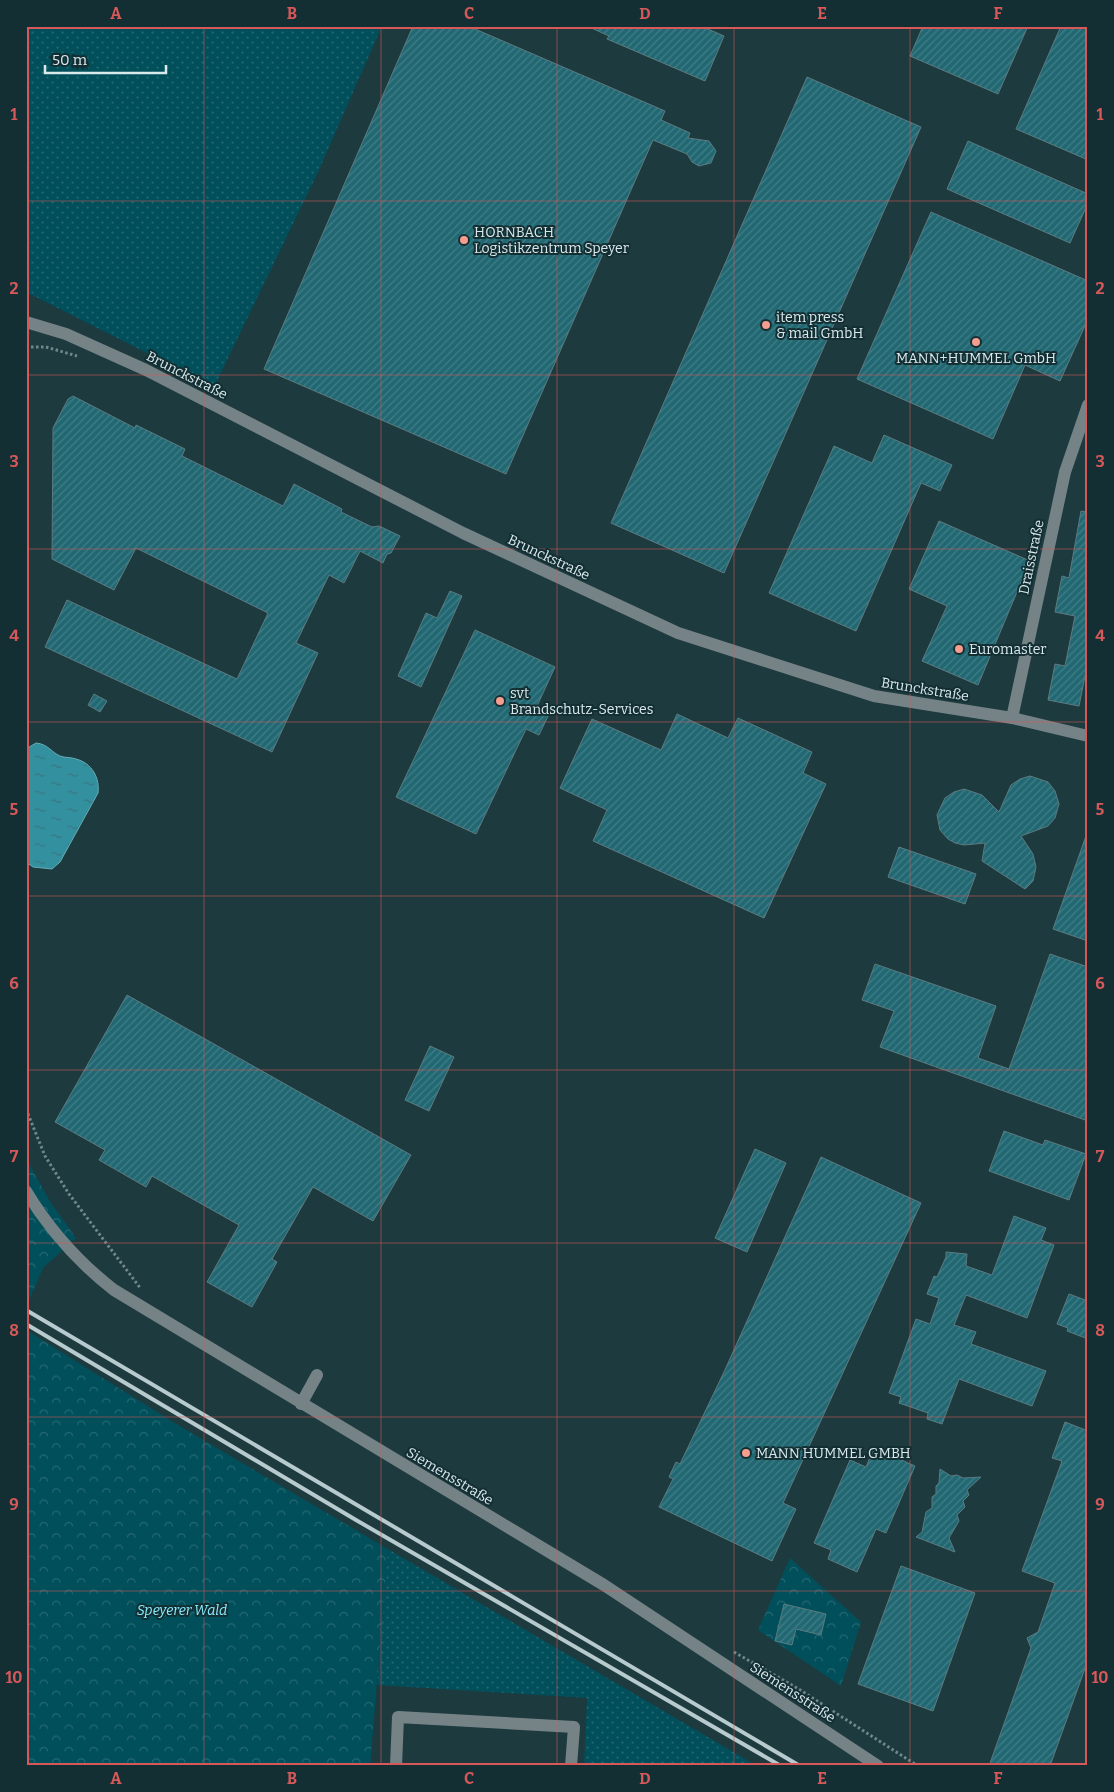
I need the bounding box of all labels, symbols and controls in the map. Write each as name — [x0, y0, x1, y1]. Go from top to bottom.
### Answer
text: A — [110, 4, 122, 23]
text: B — [287, 4, 297, 23]
text: C — [464, 4, 474, 23]
text: D — [639, 4, 651, 23]
text: E — [817, 4, 827, 23]
text: F — [994, 4, 1003, 23]
scale bar — [45, 42, 166, 74]
text: 50 m — [52, 51, 88, 69]
text: 1 — [11, 105, 18, 124]
text: 1 — [1097, 105, 1104, 124]
place label: HORNBACH Logistikzentrum Speyer — [474, 224, 629, 257]
marker: HORNBACH Logistikzentrum Speyer — [458, 234, 470, 246]
text: 2 — [9, 279, 19, 298]
text: 2 — [1095, 279, 1105, 298]
place label: item press & mail GmbH — [776, 309, 863, 342]
marker: item press & mail GmbH — [760, 319, 772, 331]
marker: MANN+HUMMEL GmbH — [970, 336, 982, 348]
street label: Brunckstraße — [143, 348, 230, 403]
place label: MANN+HUMMEL GmbH — [896, 350, 1056, 367]
text: 3 — [9, 452, 19, 471]
text: 3 — [1095, 452, 1105, 471]
street label: Draisstraße — [1015, 518, 1048, 596]
street label: Brunckstraße — [505, 531, 593, 584]
text: 4 — [9, 626, 19, 645]
text: 4 — [1095, 626, 1105, 645]
place label: Euromaster — [969, 641, 1047, 658]
marker: Euromaster — [953, 643, 965, 655]
street label: Brunckstraße — [880, 674, 970, 705]
place label: svt Brandschutz-Services — [510, 685, 653, 718]
marker: svt Brandschutz-Services — [494, 695, 506, 707]
text: 5 — [10, 800, 19, 819]
text: 5 — [1096, 800, 1105, 819]
text: 6 — [9, 974, 19, 993]
text: 6 — [1095, 974, 1105, 993]
text: 7 — [10, 1147, 19, 1166]
text: 7 — [1096, 1147, 1105, 1166]
text: 8 — [9, 1321, 19, 1340]
text: 8 — [1095, 1321, 1105, 1340]
street label: Siemensstraße — [403, 1444, 496, 1509]
place label: MANN HUMMEL GMBH — [756, 1445, 911, 1462]
marker: MANN HUMMEL GMBH — [740, 1447, 752, 1459]
text: 9 — [9, 1495, 19, 1514]
text: 9 — [1095, 1495, 1105, 1514]
park label: Speyerer Wald — [137, 1602, 227, 1619]
street label: Siemensstraße — [747, 1659, 839, 1726]
text: 10 — [5, 1668, 23, 1687]
text: 10 — [1091, 1668, 1109, 1687]
text: A — [110, 1769, 122, 1788]
text: B — [287, 1769, 297, 1788]
text: C — [464, 1769, 474, 1788]
text: D — [639, 1769, 651, 1788]
text: E — [817, 1769, 827, 1788]
text: F — [994, 1769, 1003, 1788]

